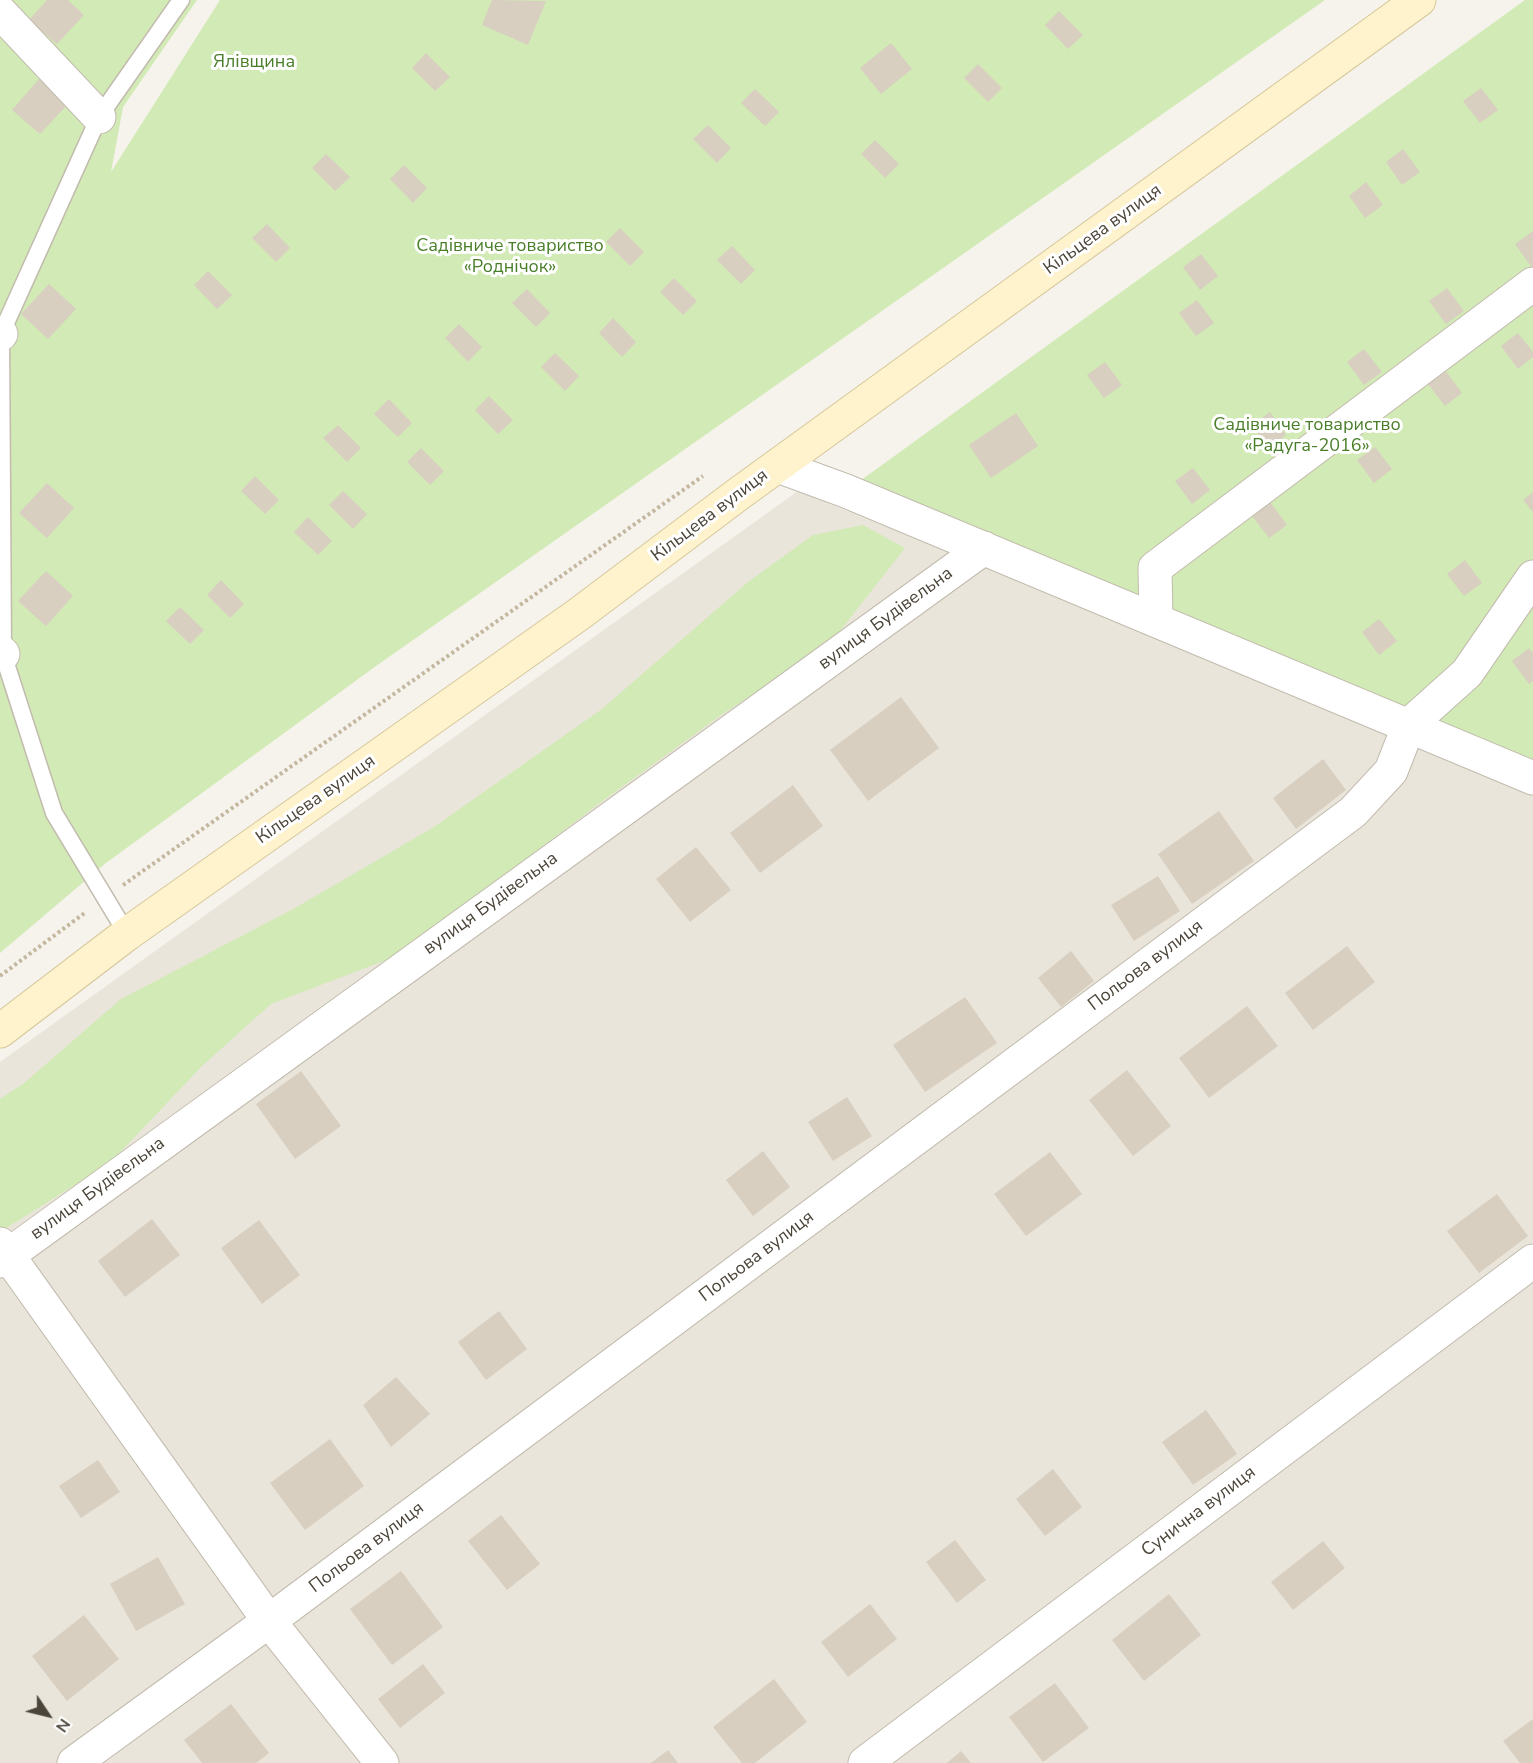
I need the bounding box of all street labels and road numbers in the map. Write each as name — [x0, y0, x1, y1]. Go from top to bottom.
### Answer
street label: Кільцева вулиця — [1040, 180, 1166, 280]
street label: Кільцева вулиця — [647, 465, 773, 567]
street label: вулиця Будівельна — [815, 563, 957, 675]
street label: Кільцева вулиця — [252, 751, 380, 849]
street label: вулиця Будівельна — [420, 848, 562, 960]
street label: Польова вулиця — [1084, 916, 1208, 1016]
street label: вулиця Будівельна — [27, 1133, 169, 1245]
street label: Польова вулиця — [695, 1207, 819, 1307]
street label: Сунична вулиця — [1138, 1462, 1260, 1562]
street label: Польова вулиця — [305, 1498, 429, 1598]

